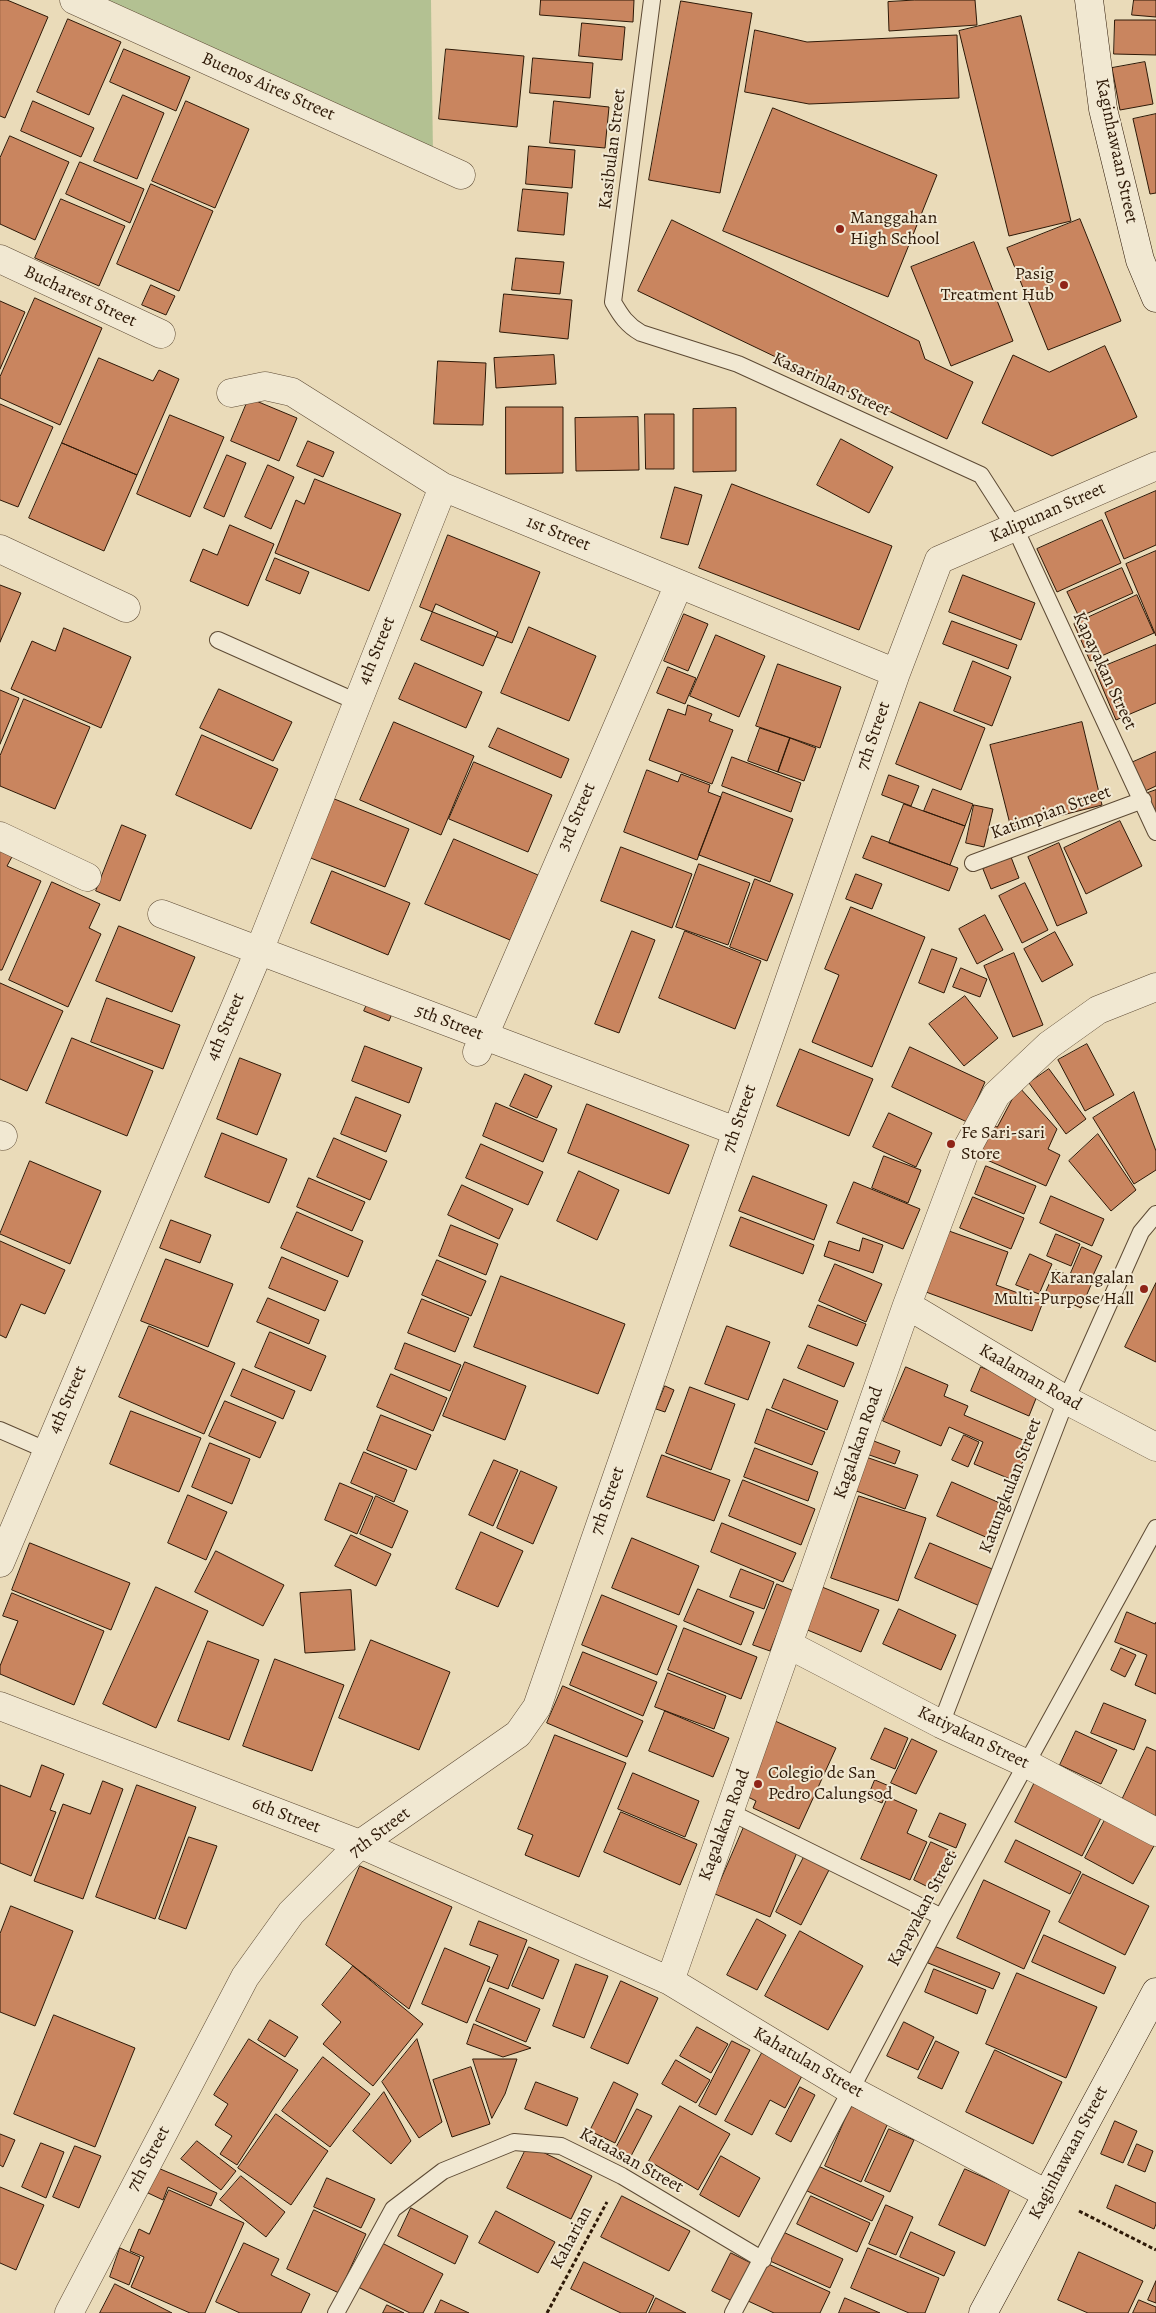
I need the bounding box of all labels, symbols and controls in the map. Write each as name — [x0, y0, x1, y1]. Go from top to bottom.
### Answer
street label: Buenos Aires Street — [198, 48, 338, 126]
street label: Kaginhawaan Street — [1090, 76, 1142, 226]
street label: Kasibulan Street — [595, 88, 631, 210]
place label: Manggahan High School — [850, 208, 939, 250]
marker: Manggahan High School — [834, 223, 846, 235]
street label: Bucharest Street — [20, 261, 140, 333]
place label: Pasig Treatment Hub — [941, 264, 1054, 306]
marker: Pasig Treatment Hub — [1058, 279, 1070, 291]
street label: Kasarinlan Street — [769, 348, 893, 422]
street label: Kalipunan Street — [987, 478, 1109, 548]
street label: 1st Street — [523, 511, 593, 557]
street label: Kapayakan Street — [1067, 608, 1141, 734]
street label: 4th Street — [354, 614, 400, 688]
street label: 7th Street — [852, 699, 896, 773]
street label: 3rd Street — [553, 780, 601, 854]
street label: Katimpian Street — [988, 781, 1114, 845]
street label: 4th Street — [202, 990, 250, 1064]
street label: 5th Street — [412, 1000, 486, 1046]
street label: 7th Street — [718, 1082, 762, 1156]
place label: Fe Sari-sari Store — [961, 1123, 1045, 1166]
marker: Fe Sari-sari Store — [945, 1138, 957, 1150]
place label: Karangalan Multi-Purpose Hall — [993, 1268, 1134, 1310]
marker: Karangalan Multi-Purpose Hall — [1138, 1283, 1150, 1295]
street label: Kaalaman Road — [975, 1340, 1085, 1416]
street label: 4th Street — [44, 1363, 92, 1437]
street label: Kagalakan Road — [830, 1384, 888, 1502]
street label: Katungkulan Street — [975, 1415, 1047, 1557]
street label: 7th Street — [586, 1464, 630, 1538]
street label: Katiyakan Street — [914, 1702, 1032, 1774]
place label: Colegio de San Pedro Calungsod — [768, 1763, 893, 1806]
street label: Kagalakan Road — [695, 1766, 755, 1884]
marker: Colegio de San Pedro Calungsod — [752, 1778, 764, 1790]
street label: 6th Street — [249, 1793, 323, 1839]
street label: 7th Street — [345, 1803, 415, 1863]
street label: Kapayakan Street — [883, 1847, 963, 1971]
street label: Kahatulan Street — [749, 2023, 867, 2103]
street label: Kaginhawaan Street — [1025, 2083, 1113, 2223]
street label: 7th Street — [123, 2123, 175, 2195]
street label: Kataasan Street — [575, 2124, 687, 2198]
street label: Kaharian — [547, 2203, 597, 2273]

